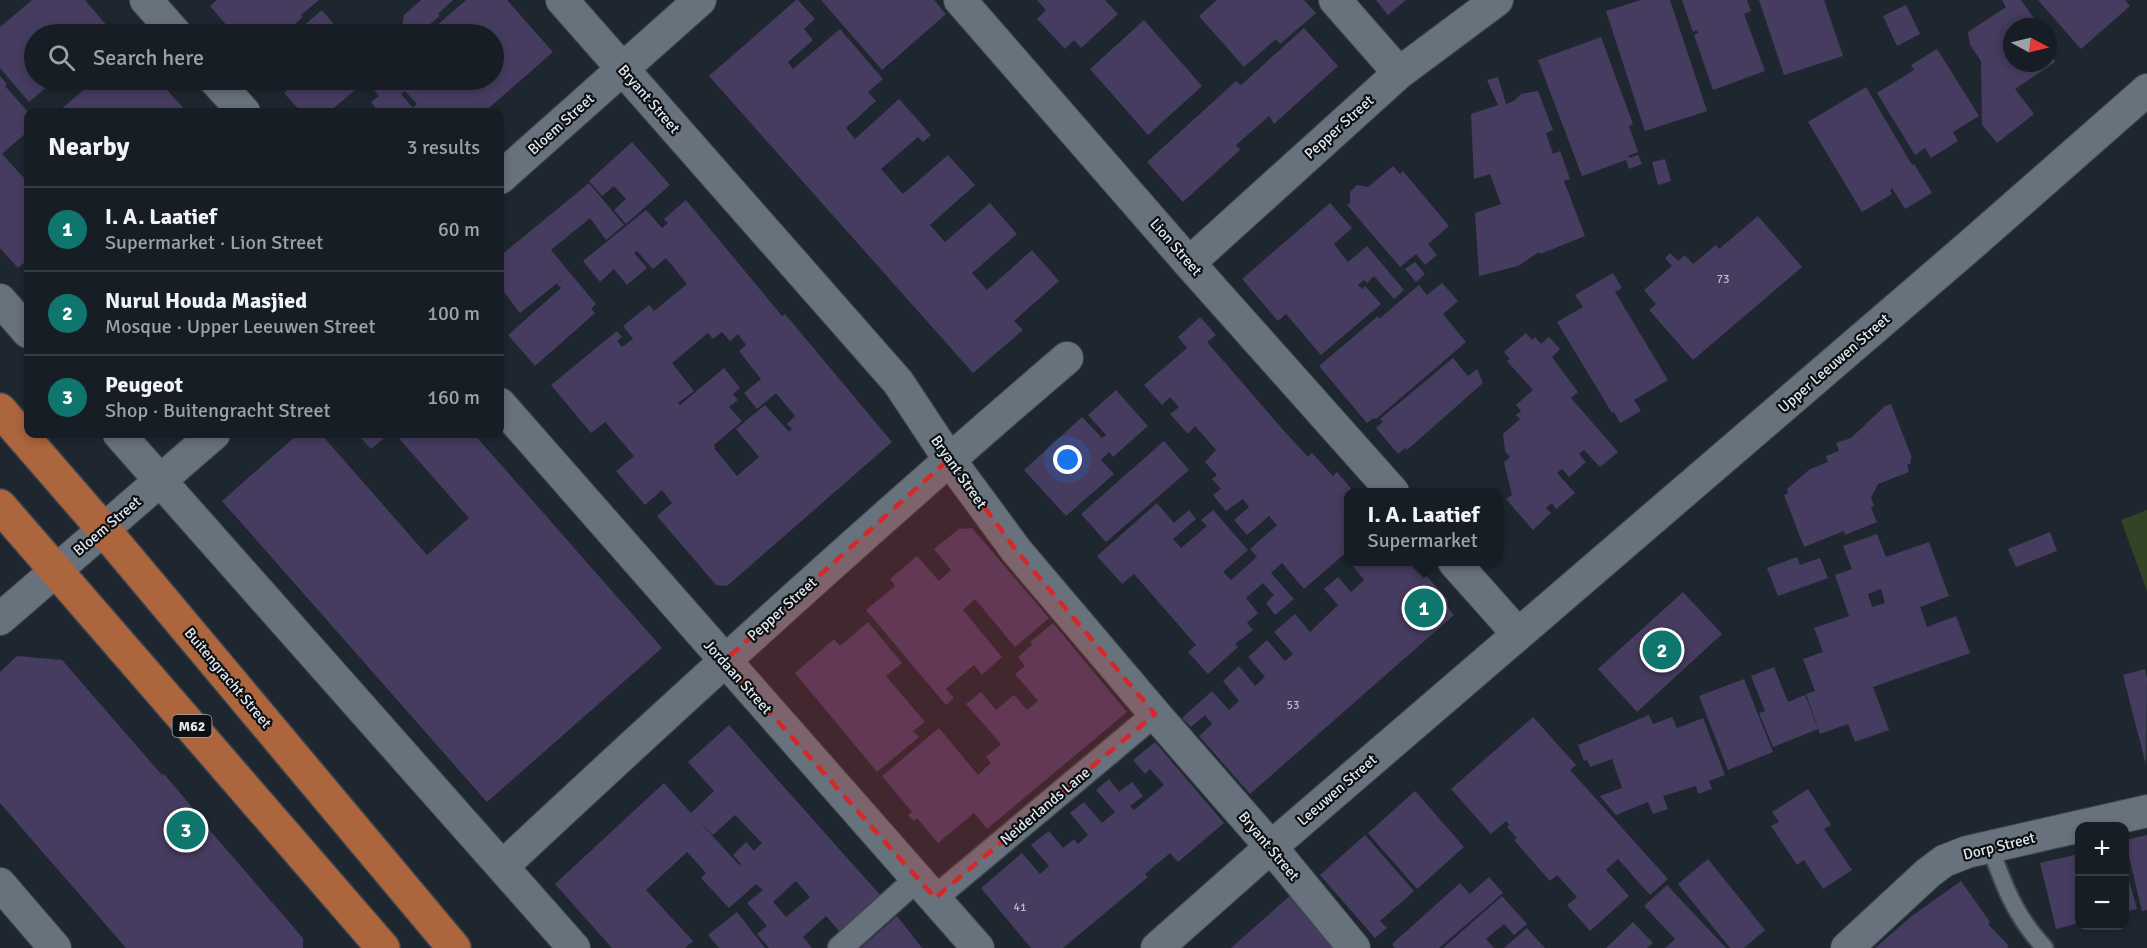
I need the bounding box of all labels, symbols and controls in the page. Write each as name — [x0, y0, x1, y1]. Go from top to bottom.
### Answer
north arrow — [2003, 18, 2057, 72]
search box — [24, 24, 504, 90]
icon: search — [45, 41, 78, 74]
text: Search here — [93, 44, 204, 71]
street label: Bryant Street — [614, 61, 684, 137]
street label: Bloem Street — [524, 90, 598, 158]
street label: Pepper Street — [1301, 91, 1377, 163]
text: Nearby — [48, 131, 129, 163]
text: 3 results — [407, 135, 480, 160]
text: I. A. Laatief — [105, 203, 217, 230]
street label: Lion Street — [1146, 215, 1206, 279]
text: 1 — [62, 217, 73, 242]
text: 60 m — [438, 217, 480, 242]
text: Supermarket · Lion Street — [105, 230, 323, 255]
house number: 73 — [1717, 272, 1729, 287]
text: Nurul Houda Masjied — [105, 287, 307, 314]
text: 2 — [62, 301, 73, 326]
text: 100 m — [427, 301, 480, 326]
street label: Upper Leeuwen Street — [1775, 310, 1893, 416]
text: Mosque · Upper Leeuwen Street — [105, 314, 376, 339]
text: Peugeot — [105, 371, 183, 398]
text: 3 — [62, 385, 73, 410]
text: 160 m — [427, 385, 480, 410]
text: Shop · Buitengracht Street — [105, 398, 331, 423]
street label: Bryant Street — [927, 432, 991, 512]
your location — [1053, 445, 1082, 474]
popup — [1344, 488, 1503, 566]
street label: Bloem Street — [69, 492, 145, 560]
text: I. A. Laatief — [1368, 501, 1479, 528]
text: Supermarket — [1368, 528, 1478, 553]
street label: Pepper Street — [744, 573, 820, 645]
pin: 1 — [1404, 586, 1444, 630]
street label: Buitengracht Street — [181, 624, 275, 732]
pin: 2 — [1642, 628, 1682, 672]
street label: Jordaan Street — [700, 636, 776, 718]
house number: 53 — [1287, 698, 1299, 713]
road number: M62 — [172, 715, 212, 737]
street label: Leeuwen Street — [1294, 751, 1380, 829]
street label: Neiderlands Lane — [996, 763, 1094, 849]
pin: 3 — [166, 808, 206, 852]
street label: Bryant Street — [1235, 808, 1303, 884]
map controls — [2075, 822, 2129, 930]
button: + — [2075, 822, 2129, 876]
street label: Dorp Street — [1961, 828, 2037, 864]
button: − — [2075, 876, 2129, 930]
house number: 41 — [1014, 900, 1026, 915]

